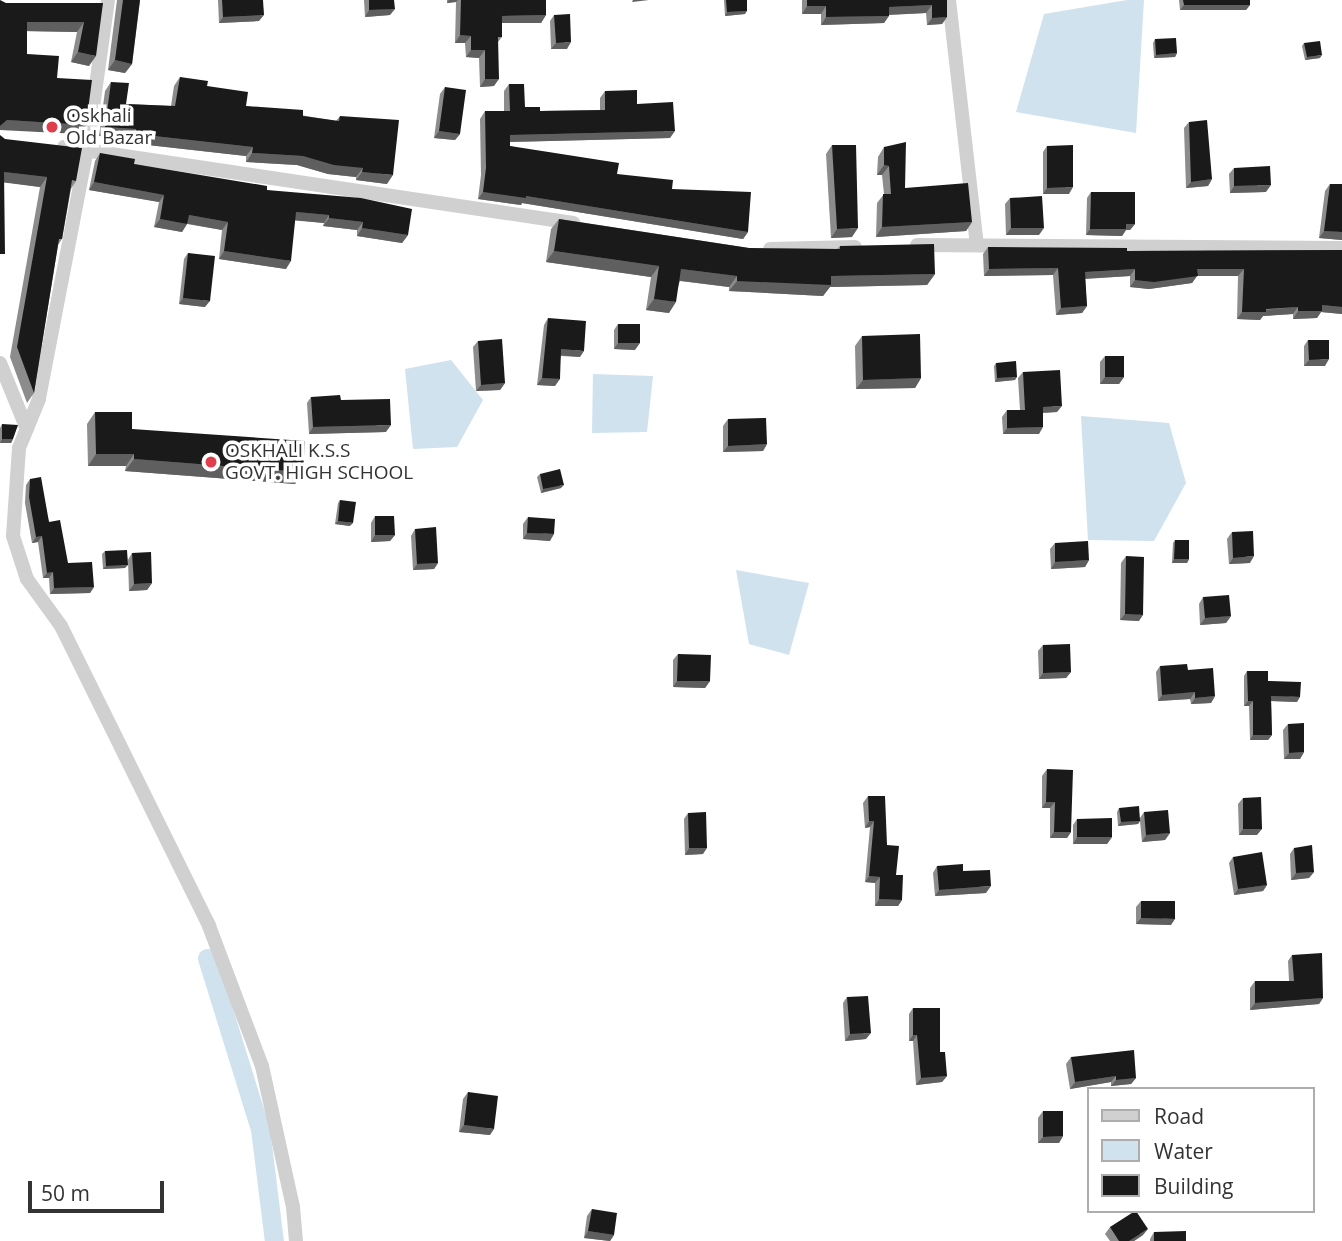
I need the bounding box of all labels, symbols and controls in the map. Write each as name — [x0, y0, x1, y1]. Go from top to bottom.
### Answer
place label: Oskhali Old Bazar — [66, 105, 152, 149]
marker: Oskhali Old Bazar — [44, 119, 60, 135]
place label: OSKHALI K.S.S GOVT. HIGH SCHOOL — [225, 440, 413, 484]
marker: OSKHALI K.S.S GOVT. HIGH SCHOOL — [203, 454, 219, 470]
legend — [1086, 1087, 1314, 1213]
text: Road — [1154, 1102, 1204, 1130]
text: Water — [1154, 1137, 1213, 1165]
scale bar — [32, 1168, 168, 1212]
text: Building — [1154, 1172, 1233, 1200]
text: 50 m — [41, 1179, 90, 1207]

